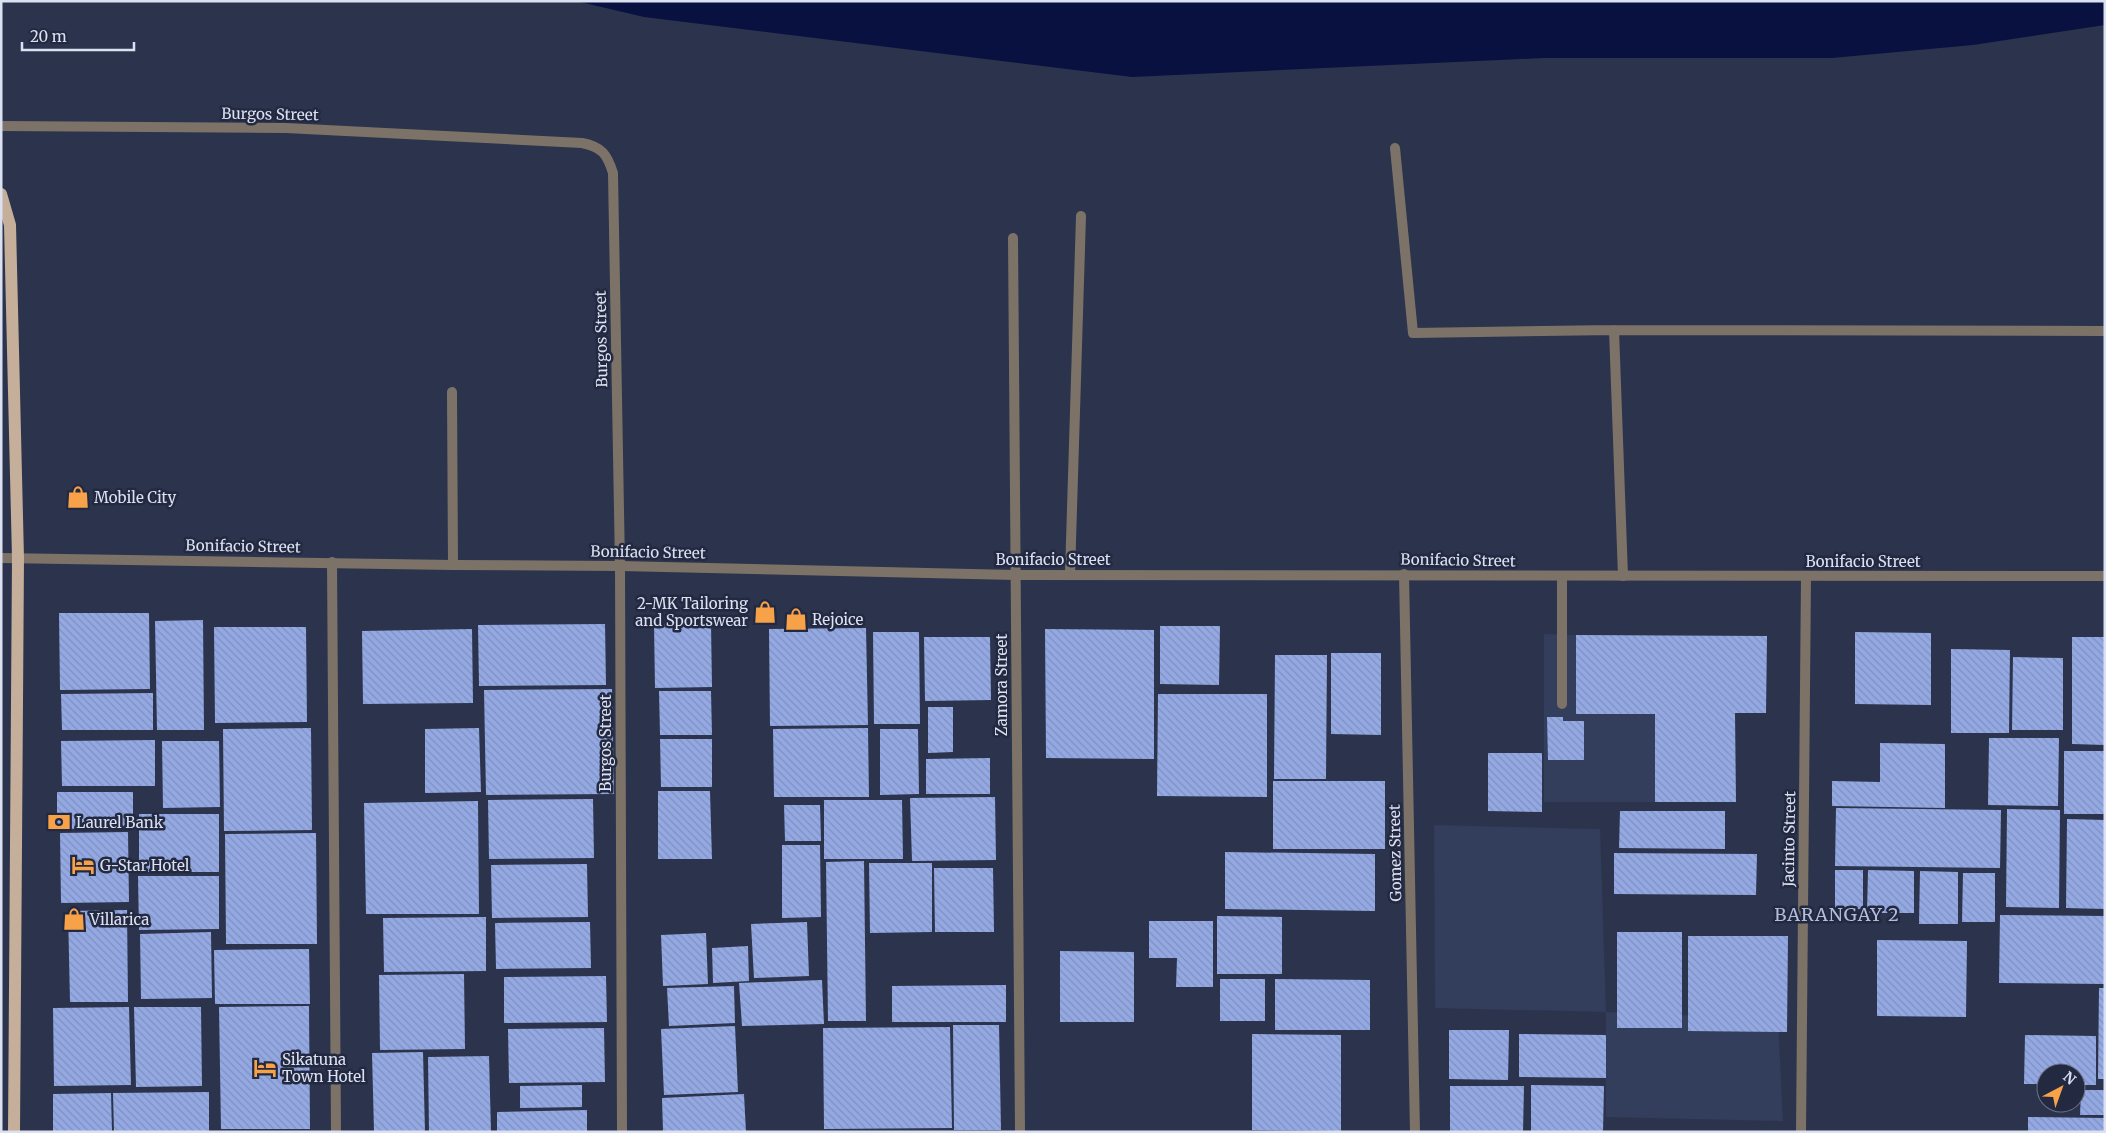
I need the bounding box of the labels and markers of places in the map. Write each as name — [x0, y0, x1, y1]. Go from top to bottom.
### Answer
shop icon: Mobile City — [65, 484, 91, 510]
place label: Mobile City — [94, 488, 176, 507]
place label: 2-MK Tailoring and Sportswear — [635, 594, 748, 630]
shop icon: 2-MK Tailoring and Sportswear — [752, 599, 778, 625]
shop icon: Rejoice — [783, 606, 809, 632]
place label: Rejoice — [812, 610, 864, 629]
bank icon: Laurel Bank — [46, 809, 72, 835]
place label: Laurel Bank — [76, 813, 164, 832]
hotel icon: G-Star Hotel — [70, 852, 96, 878]
place label: G-Star Hotel — [100, 856, 190, 875]
shop icon: Villarica — [61, 906, 87, 932]
place label: Villarica — [89, 910, 149, 929]
place label: Sikatuna Town Hotel — [282, 1050, 366, 1086]
hotel icon: Sikatuna Town Hotel — [252, 1055, 278, 1081]

